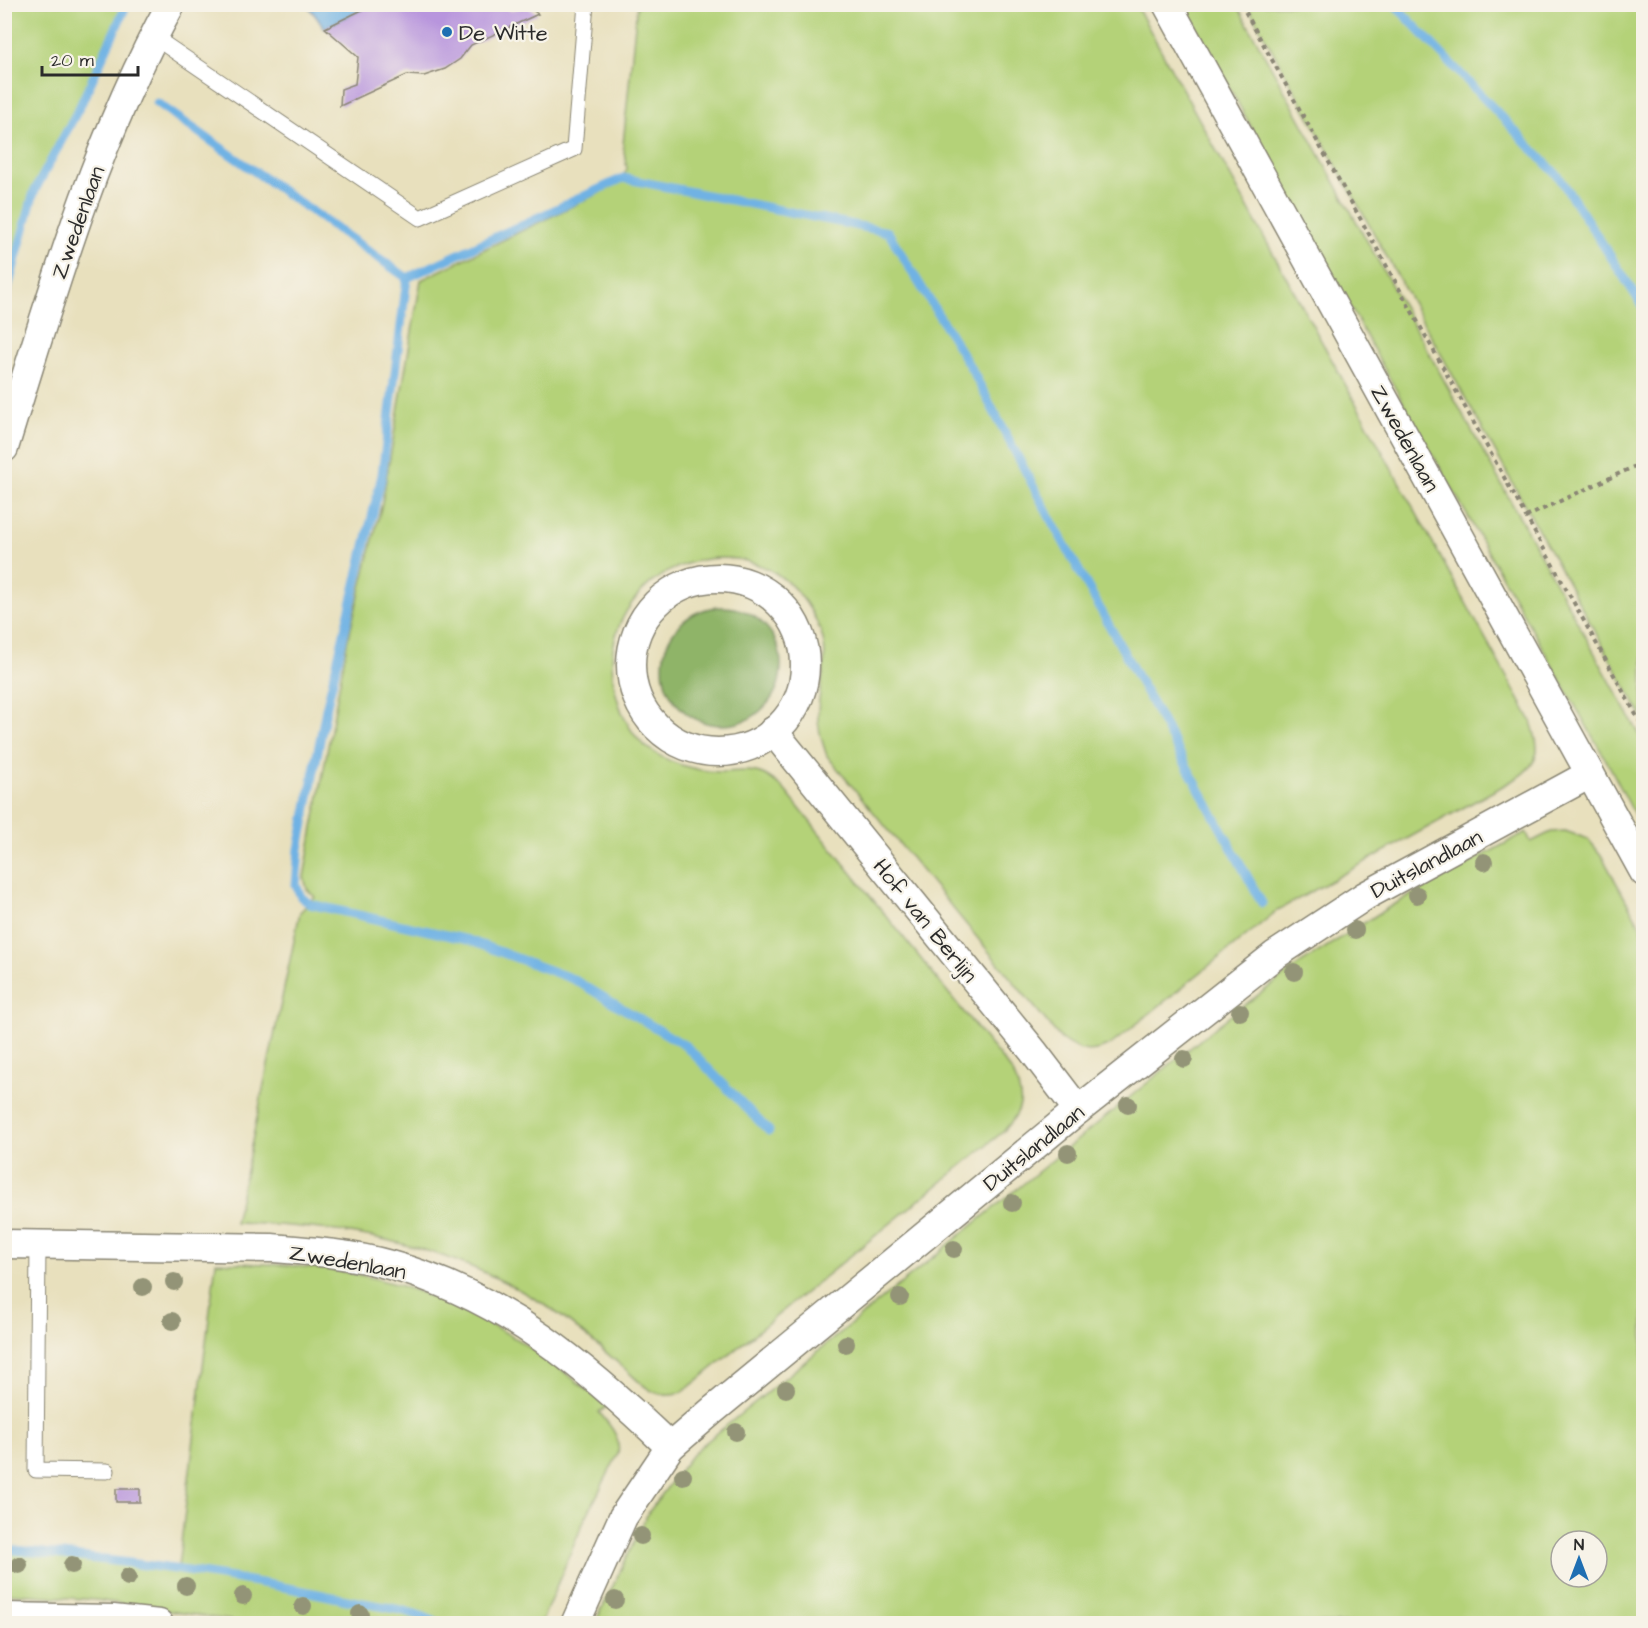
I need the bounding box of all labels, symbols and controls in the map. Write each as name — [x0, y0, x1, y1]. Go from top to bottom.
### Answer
place label: De Witte — [459, 18, 548, 49]
marker: De Witte — [440, 25, 454, 39]
scale bar — [42, 39, 138, 77]
text: 20 m — [51, 48, 94, 73]
street label: Zwedenlaan — [44, 162, 113, 283]
street label: Zwedenlaan — [1363, 380, 1447, 498]
street label: Duitslandlaan — [1365, 822, 1488, 907]
street label: Hof van Berlijn — [865, 852, 985, 990]
street label: Duitslandlaan — [977, 1098, 1091, 1199]
street label: Zwedenlaan — [287, 1237, 409, 1288]
north arrow — [1549, 1529, 1609, 1589]
text: N — [1574, 1534, 1584, 1556]

